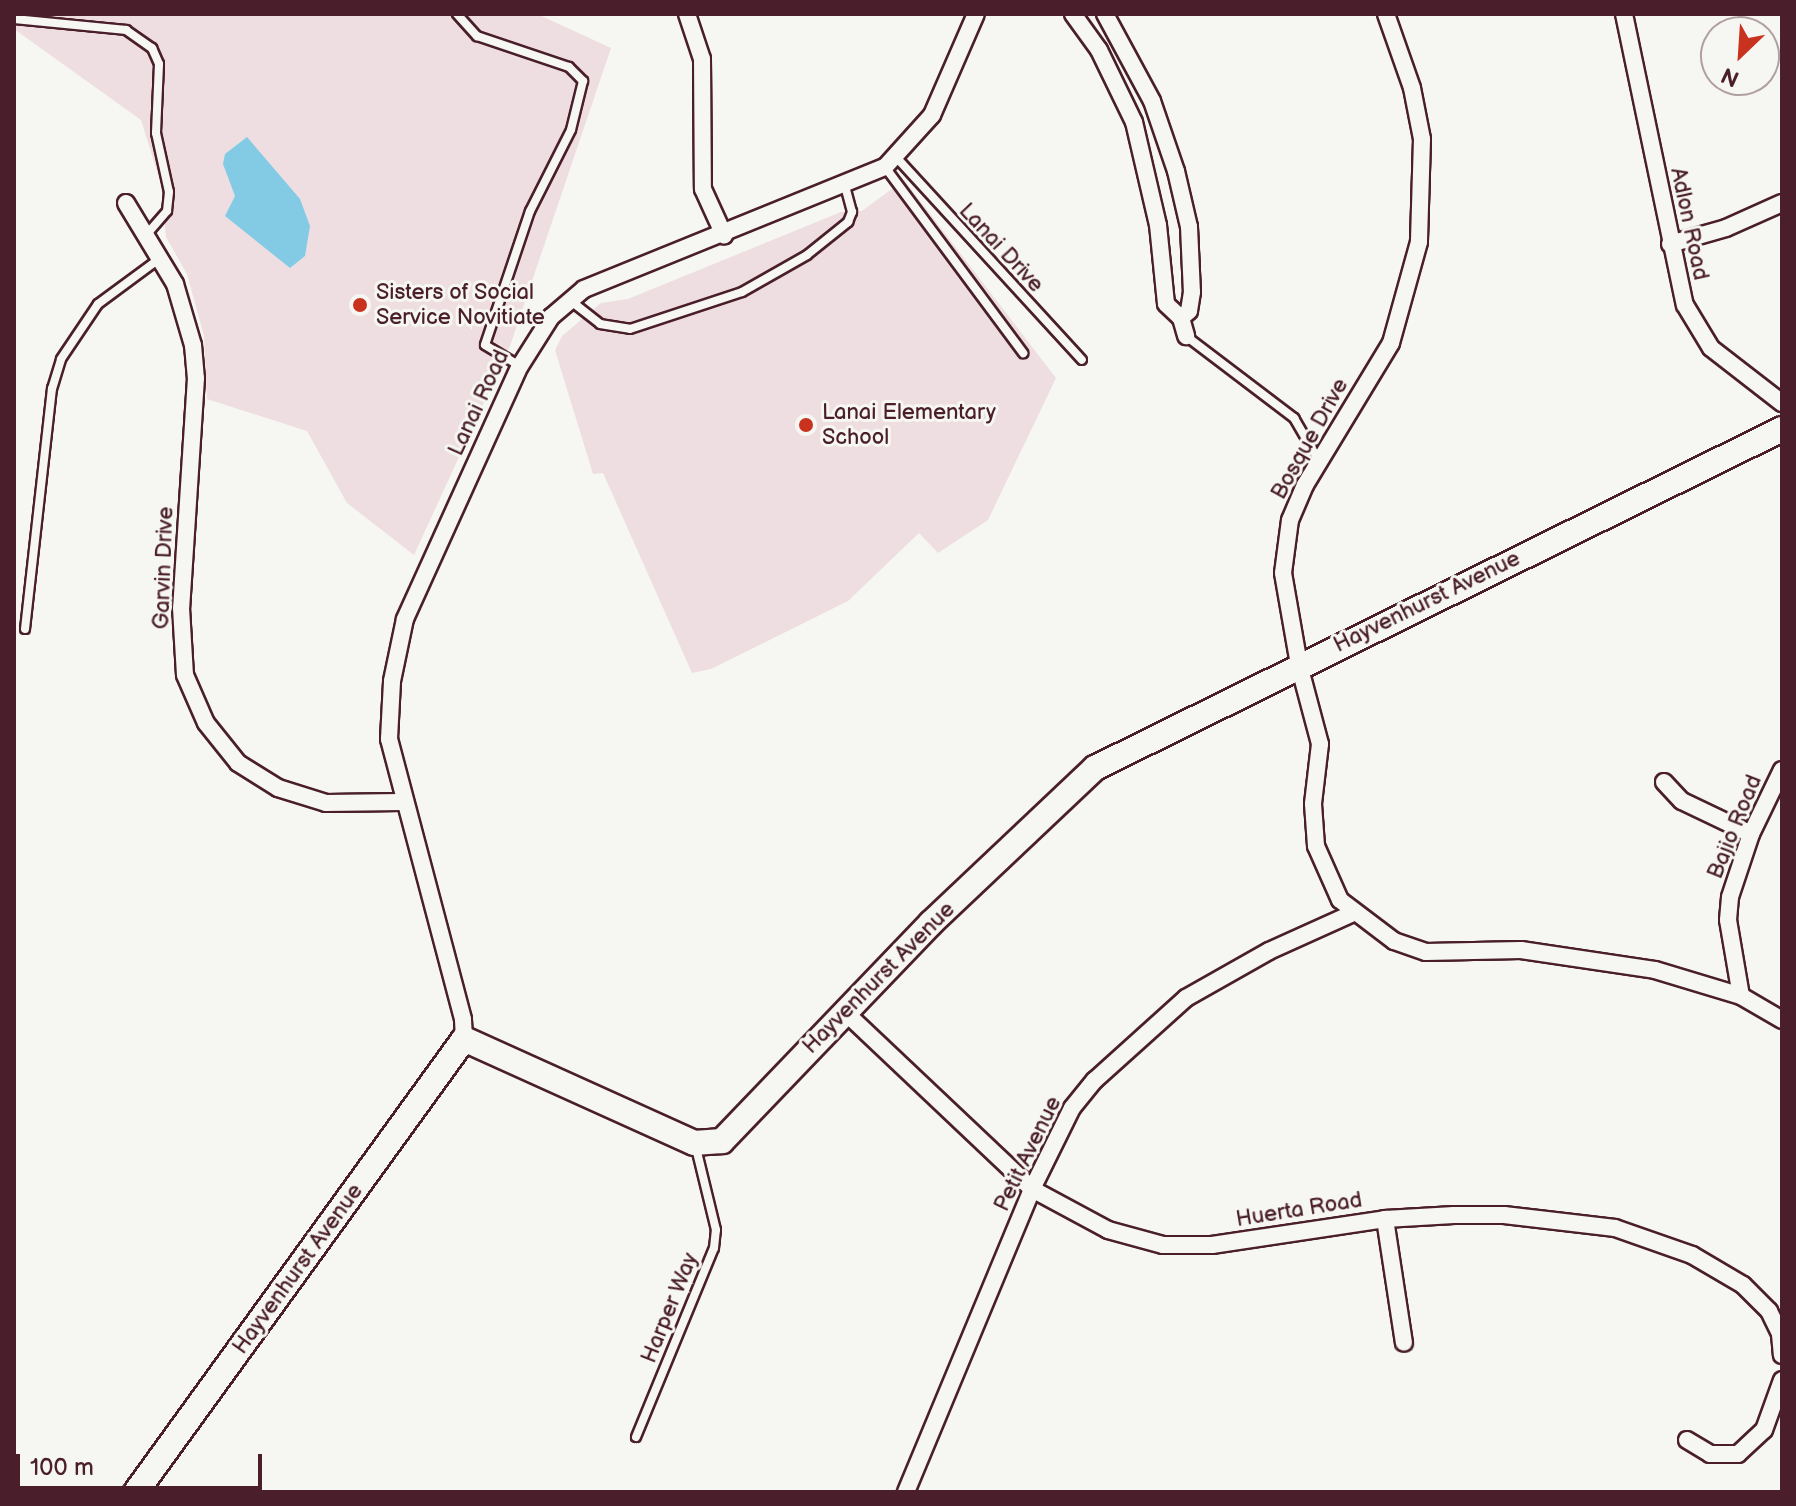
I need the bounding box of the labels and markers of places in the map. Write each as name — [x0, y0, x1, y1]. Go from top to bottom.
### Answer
place label: Sisters of Social Service Novitiate — [376, 279, 545, 330]
marker: Sisters of Social Service Novitiate — [351, 296, 369, 314]
place label: Lanai Elementary School — [822, 399, 996, 450]
marker: Lanai Elementary School — [797, 416, 815, 434]

